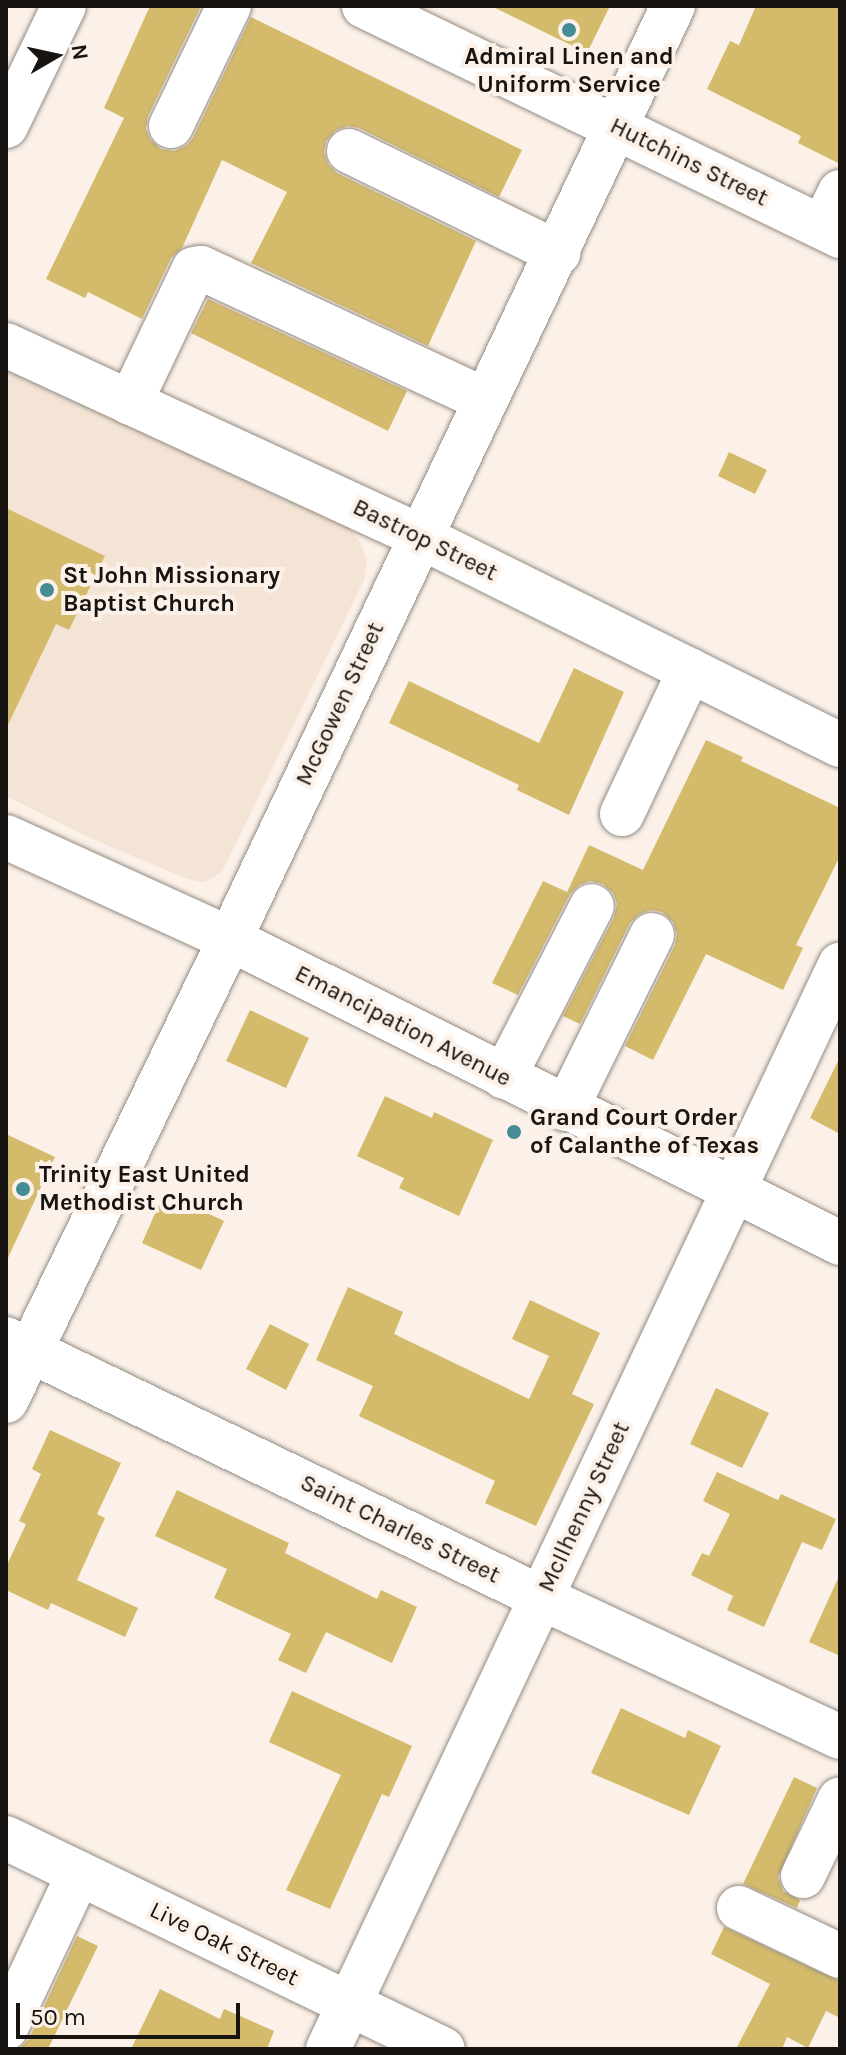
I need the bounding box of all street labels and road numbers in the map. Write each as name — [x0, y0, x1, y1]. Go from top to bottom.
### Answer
street label: Hutchins Street — [605, 111, 773, 213]
street label: Bastrop Street — [348, 493, 502, 587]
street label: McGowen Street — [290, 618, 390, 790]
street label: Emancipation Avenue — [290, 959, 516, 1093]
street label: McIlhenny Street — [532, 1417, 636, 1597]
street label: Saint Charles Street — [296, 1468, 504, 1590]
street label: Live Oak Street — [145, 1895, 303, 1993]

